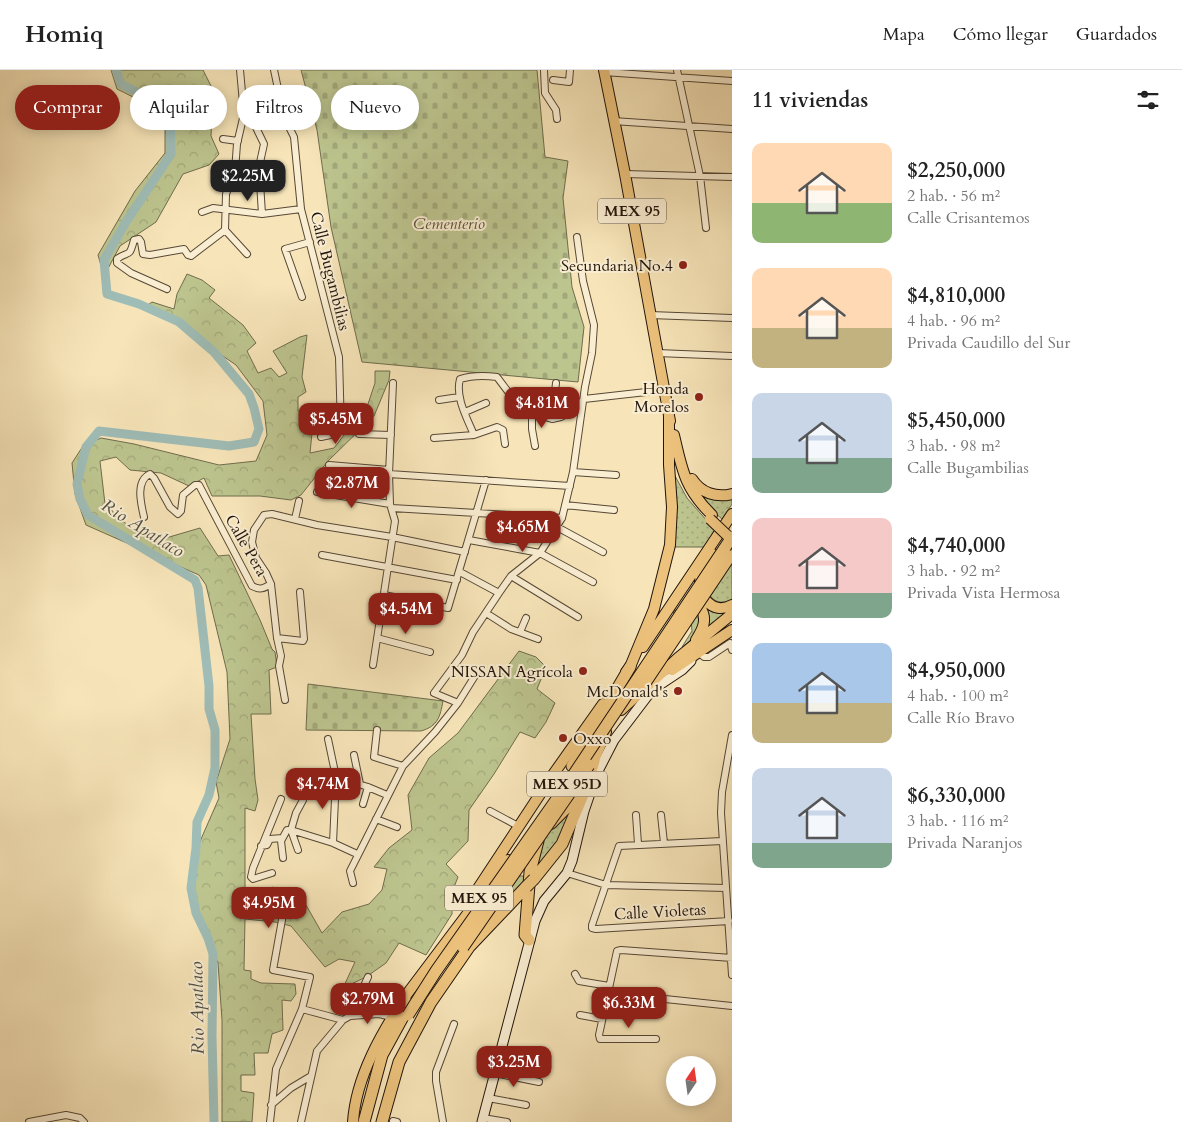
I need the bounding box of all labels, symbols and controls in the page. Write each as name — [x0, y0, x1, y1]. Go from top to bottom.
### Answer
text: Homiq — [25, 18, 104, 51]
text: Mapa — [883, 22, 925, 47]
text: Cómo llegar — [953, 22, 1048, 47]
text: Guardados — [1076, 22, 1157, 47]
chip: Comprar — [15, 85, 120, 130]
chip: Alquilar — [130, 85, 227, 130]
chip: Filtros — [237, 85, 321, 130]
chip: Nuevo — [331, 85, 419, 130]
text: 11 viviendas — [752, 86, 868, 115]
icon: filters — [1134, 86, 1162, 114]
text: $2,250,000 — [907, 156, 1005, 185]
pin: $2.25M — [207, 160, 289, 202]
icon: home — [792, 163, 852, 223]
text: $2.25M — [222, 165, 274, 187]
text: 2 hab. · 56 m² — [907, 185, 1000, 207]
road number: MEX 95 — [598, 198, 666, 224]
text: Calle Crisantemos — [907, 207, 1030, 229]
street label: Calle Bugambilias — [305, 209, 355, 333]
park label: Cementerio — [413, 213, 486, 235]
place label: Secundaria No.4 — [561, 255, 673, 277]
marker: Secundaria No.4 — [677, 259, 689, 271]
text: $4,810,000 — [907, 281, 1005, 310]
icon: home — [792, 288, 852, 348]
text: 4 hab. · 96 m² — [907, 310, 1000, 332]
text: Privada Caudillo del Sur — [907, 332, 1070, 354]
place label: Honda Morelos — [634, 378, 689, 418]
pin: $4.81M — [501, 386, 583, 429]
marker: Honda Morelos — [693, 391, 705, 403]
text: $4.81M — [516, 392, 568, 414]
pin: $5.45M — [295, 402, 377, 445]
text: $5,450,000 — [907, 406, 1005, 435]
text: $5.45M — [310, 408, 362, 430]
icon: home — [792, 413, 852, 473]
text: 3 hab. · 98 m² — [907, 435, 1000, 457]
text: Calle Bugambilias — [907, 457, 1029, 479]
pin: $2.87M — [311, 466, 393, 509]
text: $2.87M — [326, 472, 378, 494]
water label: Rio Apatlaco — [97, 493, 189, 564]
street label: Calle Pera — [220, 510, 273, 581]
pin: $4.65M — [482, 510, 564, 553]
text: $4.65M — [497, 516, 549, 538]
text: $4,740,000 — [907, 531, 1005, 560]
icon: home — [792, 538, 852, 598]
text: 3 hab. · 92 m² — [907, 560, 1000, 582]
text: Privada Vista Hermosa — [907, 582, 1060, 604]
pin: $4.54M — [365, 592, 447, 635]
text: $4.54M — [380, 598, 432, 620]
text: $4,950,000 — [907, 656, 1005, 685]
place label: NISSAN Agrícola — [451, 661, 573, 683]
icon: home — [792, 663, 852, 723]
marker: NISSAN Agrícola — [577, 665, 589, 677]
place label: McDonald's — [586, 681, 668, 703]
marker: McDonald's — [672, 685, 684, 697]
text: 4 hab. · 100 m² — [907, 685, 1008, 707]
text: Calle Río Bravo — [907, 707, 1015, 729]
place label: Oxxo — [573, 728, 612, 750]
marker: Oxxo — [557, 732, 569, 744]
pin: $4.74M — [282, 768, 364, 810]
road number: MEX 95D — [527, 772, 607, 796]
text: $4.74M — [297, 773, 349, 795]
text: $6,330,000 — [907, 781, 1005, 810]
icon: home — [792, 788, 852, 848]
text: 3 hab. · 116 m² — [907, 810, 1008, 832]
text: Privada Naranjos — [907, 832, 1022, 854]
pin: $4.95M — [228, 886, 310, 929]
road number: MEX 95 — [445, 886, 513, 910]
text: $4.95M — [243, 892, 295, 914]
street label: Calle Violetas — [613, 899, 707, 925]
water label: Rio Apatlaco — [184, 961, 211, 1055]
pin: $2.79M — [327, 982, 409, 1025]
pin: $6.33M — [588, 986, 670, 1029]
text: $2.79M — [342, 988, 394, 1010]
text: $6.33M — [603, 992, 655, 1014]
pin: $3.25M — [473, 1046, 555, 1088]
text: $3.25M — [488, 1051, 540, 1073]
north arrow — [666, 1056, 716, 1106]
map controls — [666, 1056, 716, 1106]

